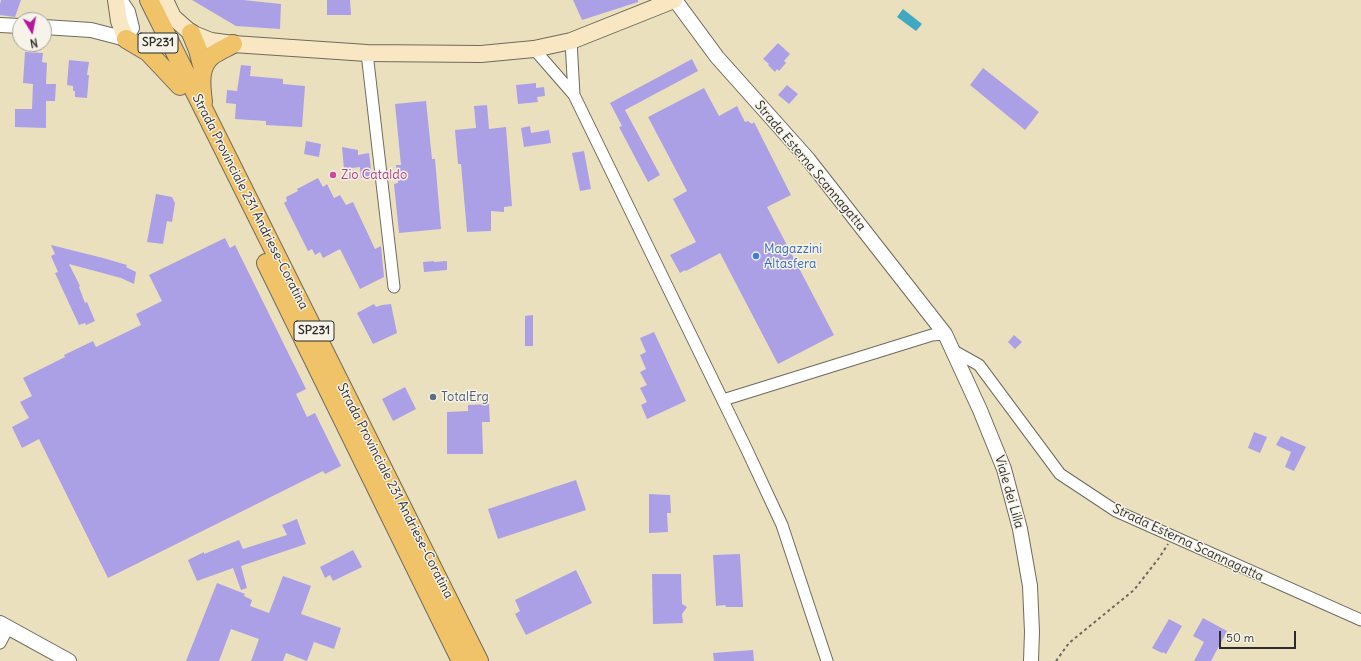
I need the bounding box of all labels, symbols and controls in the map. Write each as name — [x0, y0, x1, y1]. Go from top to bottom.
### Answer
north arrow — [12, 12, 52, 52]
road number: SP231 — [138, 33, 178, 53]
text: N — [29, 35, 39, 50]
street label: Strada Provinciale 231 Andriese-Coratina — [189, 92, 311, 312]
street label: Strada Esterna Scannagatta — [751, 98, 869, 234]
place label: Zio Cataldo — [341, 167, 407, 183]
marker: Zio Cataldo — [328, 170, 338, 180]
place label: Magazzini Altasfera — [764, 241, 822, 272]
marker: Magazzini Altasfera — [751, 251, 761, 261]
road number: SP231 — [294, 321, 334, 341]
street label: Strada Provinciale 231 Andriese-Coratina — [334, 381, 456, 601]
place label: TotalErg — [441, 389, 489, 405]
marker: TotalErg — [428, 392, 438, 402]
street label: Viale dei Lilla — [991, 454, 1027, 530]
street label: Strada Esterna Scannagatta — [1110, 501, 1266, 585]
scale bar — [1221, 623, 1298, 649]
text: 50 m — [1226, 630, 1254, 645]

